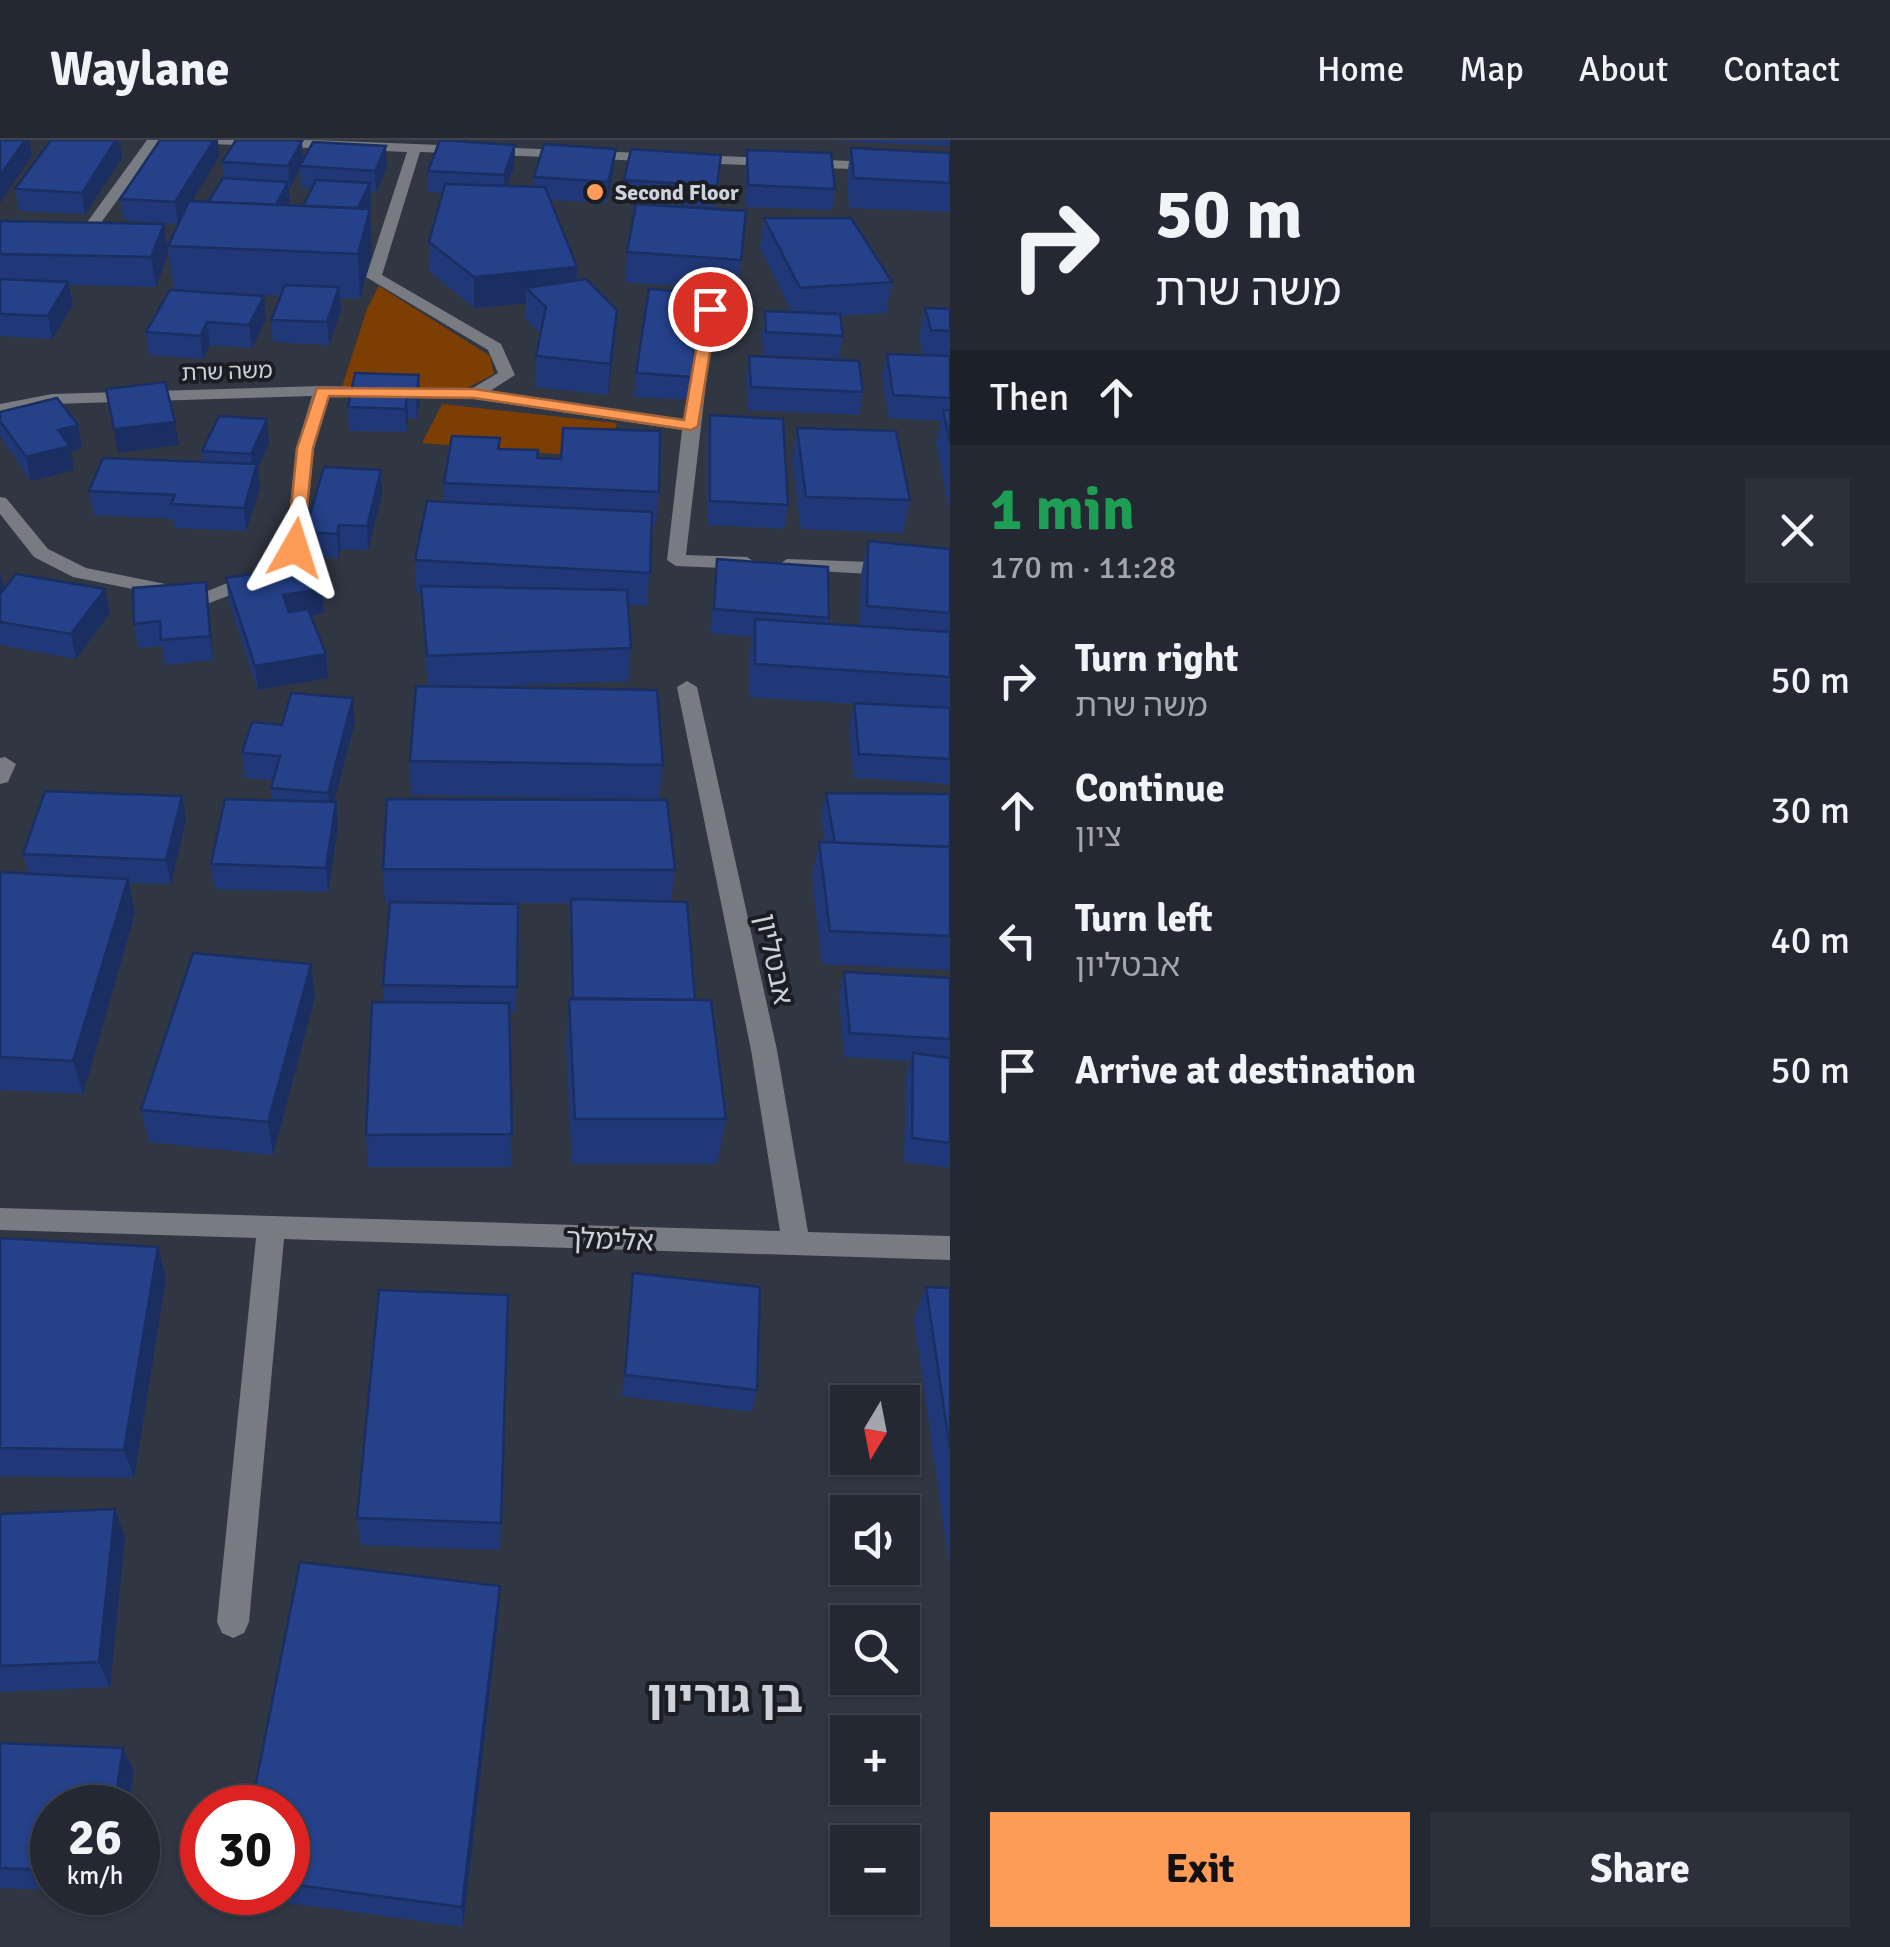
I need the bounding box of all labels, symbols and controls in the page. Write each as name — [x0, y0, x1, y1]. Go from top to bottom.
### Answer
text: Waylane — [50, 40, 230, 99]
text: Home — [1317, 48, 1404, 91]
text: Map — [1459, 48, 1524, 91]
text: About — [1579, 48, 1668, 91]
text: Contact — [1723, 48, 1840, 91]
text: 50 m — [1155, 171, 1303, 257]
place label: Second Floor — [615, 179, 739, 206]
icon: right — [990, 180, 1120, 310]
marker: Second Floor — [584, 181, 606, 203]
text: משה שרת — [1155, 263, 1342, 318]
pin — [668, 267, 753, 352]
icon: arrive — [683, 282, 738, 337]
street label: משה שרת — [181, 356, 273, 387]
icon: ahead — [1089, 370, 1144, 425]
text: Then — [990, 374, 1069, 421]
text: 1 min — [990, 473, 1135, 547]
button: close — [1745, 478, 1850, 583]
position arrow — [243, 496, 347, 600]
text: 170 m · 11:28 — [990, 548, 1176, 587]
text: Turn right — [1075, 635, 1239, 682]
icon: right — [990, 653, 1045, 708]
text: 50 m — [1770, 657, 1850, 704]
text: משה שרת — [1075, 686, 1208, 725]
text: Continue — [1075, 765, 1225, 812]
icon: ahead — [990, 783, 1045, 838]
text: 30 m — [1770, 787, 1850, 834]
text: ציון — [1075, 816, 1122, 855]
text: Turn left — [1075, 895, 1213, 942]
street label: אבטליון — [748, 911, 800, 1008]
icon: left — [990, 913, 1045, 968]
text: 40 m — [1770, 917, 1850, 964]
text: אבטליון — [1075, 946, 1180, 985]
icon: arrive — [990, 1043, 1045, 1098]
text: Arrive at destination — [1075, 1047, 1416, 1094]
text: 50 m — [1770, 1047, 1850, 1094]
street label: אלימלך — [566, 1221, 654, 1259]
north arrow — [830, 1385, 920, 1475]
map controls — [830, 1385, 920, 1915]
button: sound — [830, 1495, 920, 1585]
button: search — [830, 1605, 920, 1695]
district label: בן גוריון — [647, 1670, 803, 1725]
button: + — [830, 1715, 920, 1805]
speed limit sign: 30 — [180, 1785, 310, 1915]
text: 26 — [68, 1807, 122, 1869]
button: Exit — [990, 1812, 1410, 1927]
button: Share — [1430, 1812, 1850, 1927]
button: − — [830, 1825, 920, 1915]
text: km/h — [67, 1860, 123, 1891]

